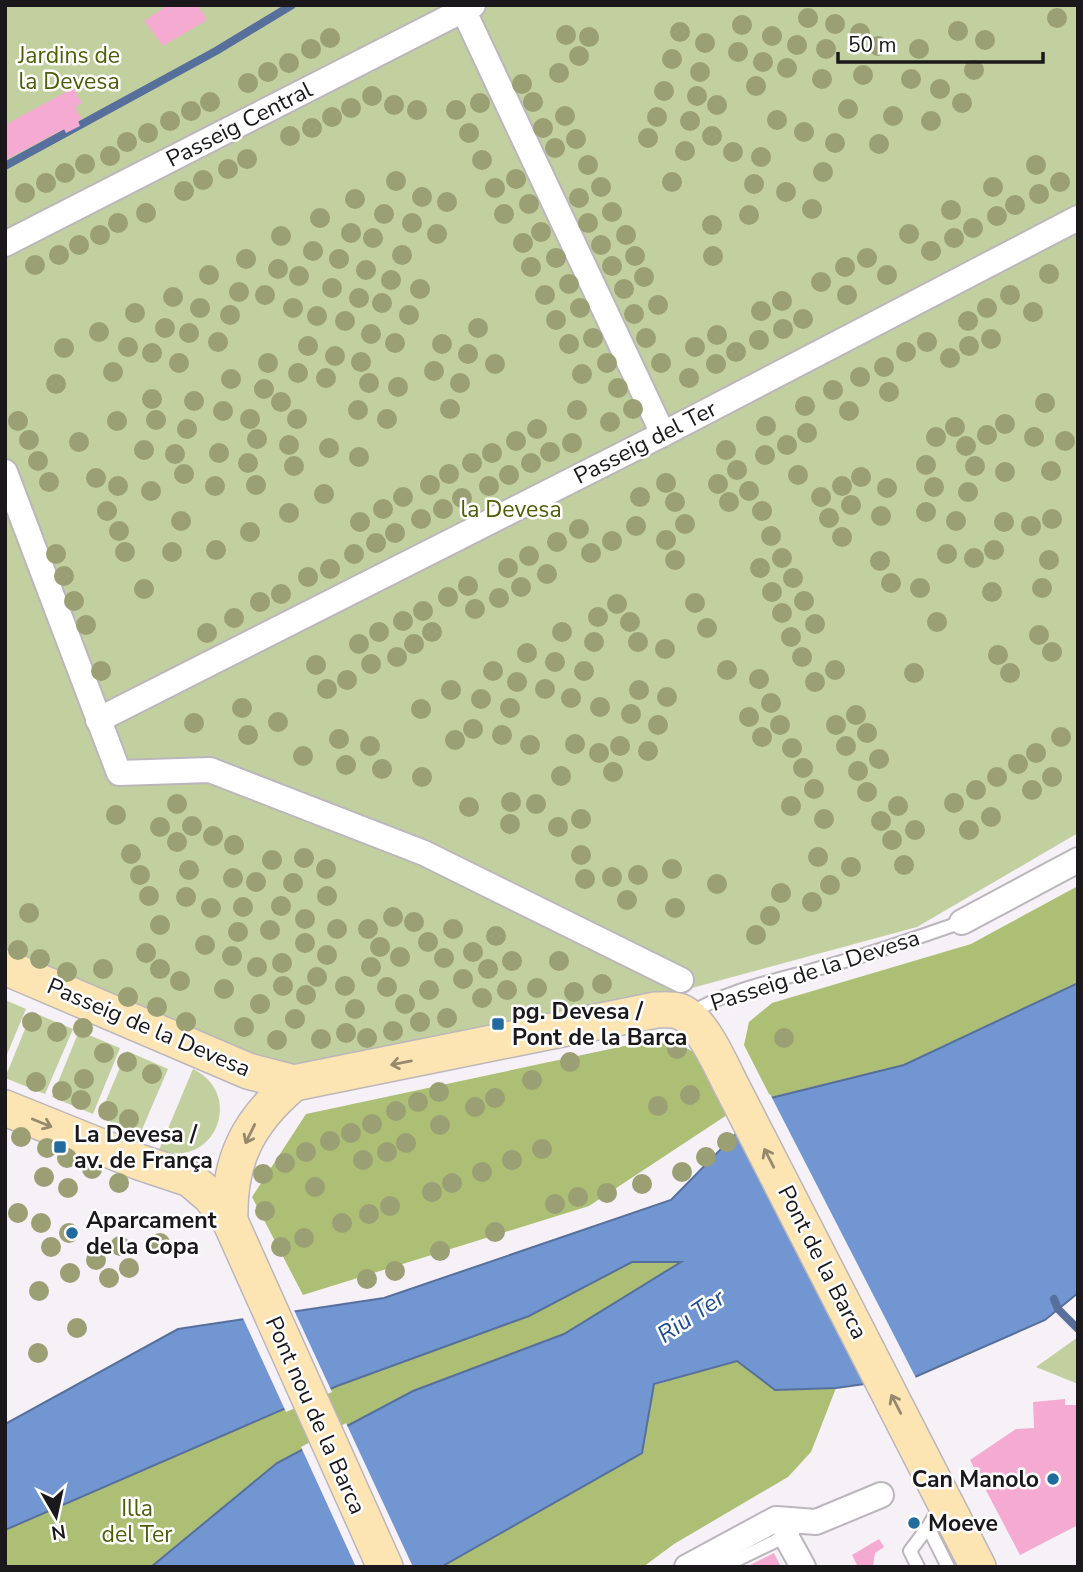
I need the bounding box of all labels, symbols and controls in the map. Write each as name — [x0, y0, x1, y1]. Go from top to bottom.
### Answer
scale bar — [838, 21, 1043, 65]
text: 50 m — [848, 31, 897, 59]
park label: Jardins de la Devesa — [17, 40, 120, 97]
street label: Passeig Central — [161, 74, 318, 175]
street label: Passeig del Ter — [569, 393, 723, 492]
park label: la Devesa — [460, 494, 562, 525]
street label: Passeig de la Devesa — [707, 922, 924, 1019]
street label: Passeig de la Devesa — [42, 971, 255, 1084]
place label: pg. Devesa / Pont de la Barca — [512, 996, 687, 1053]
marker: pg. Devesa / Pont de la Barca — [490, 1016, 506, 1032]
one-way arrow — [390, 1057, 413, 1070]
one-way arrow — [31, 1117, 53, 1130]
place label: La Devesa / av. de França — [74, 1119, 213, 1176]
one-way arrow — [242, 1123, 256, 1144]
marker: La Devesa / av. de França — [52, 1139, 68, 1155]
one-way arrow — [761, 1148, 775, 1169]
street label: Pont de la Barca — [770, 1180, 875, 1345]
place label: Aparcament de la Copa — [86, 1205, 217, 1262]
marker: Aparcament de la Copa — [64, 1225, 80, 1241]
water label: Riu Ter — [651, 1281, 732, 1350]
street label: Pont nou de la Barca — [258, 1311, 373, 1519]
one-way arrow — [888, 1394, 902, 1414]
place label: Can Manolo — [912, 1464, 1039, 1495]
marker: Can Manolo — [1045, 1471, 1061, 1487]
north arrow — [21, 1481, 91, 1551]
park label: Illa del Ter — [102, 1493, 173, 1550]
place label: Moeve — [928, 1508, 998, 1539]
marker: Moeve — [906, 1515, 922, 1531]
text: N — [49, 1518, 68, 1546]

